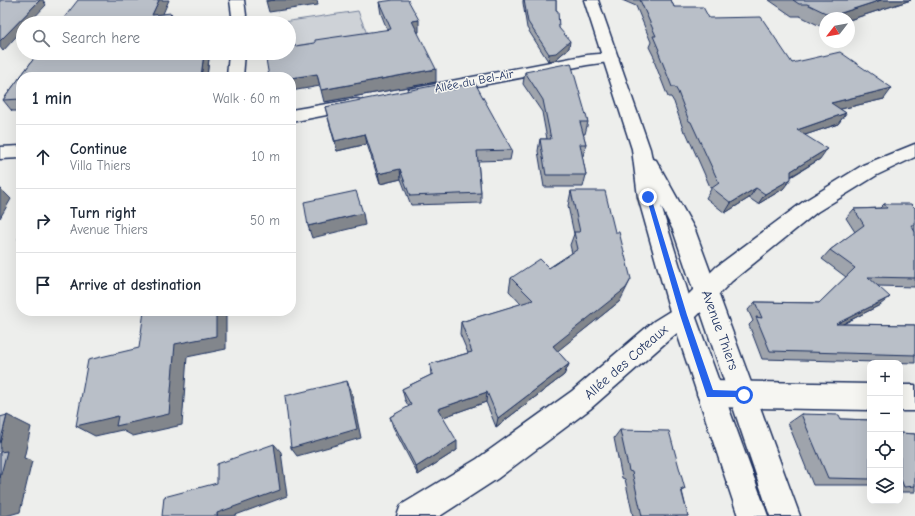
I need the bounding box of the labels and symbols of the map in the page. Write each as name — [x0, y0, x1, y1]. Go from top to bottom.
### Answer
north arrow — [819, 12, 855, 48]
street label: Allée du Bel-Air — [433, 66, 515, 96]
route end — [639, 188, 657, 206]
street label: Avenue Thiers — [698, 288, 742, 372]
street label: Allée des Coteaux — [581, 321, 672, 403]
route start — [735, 386, 753, 404]

